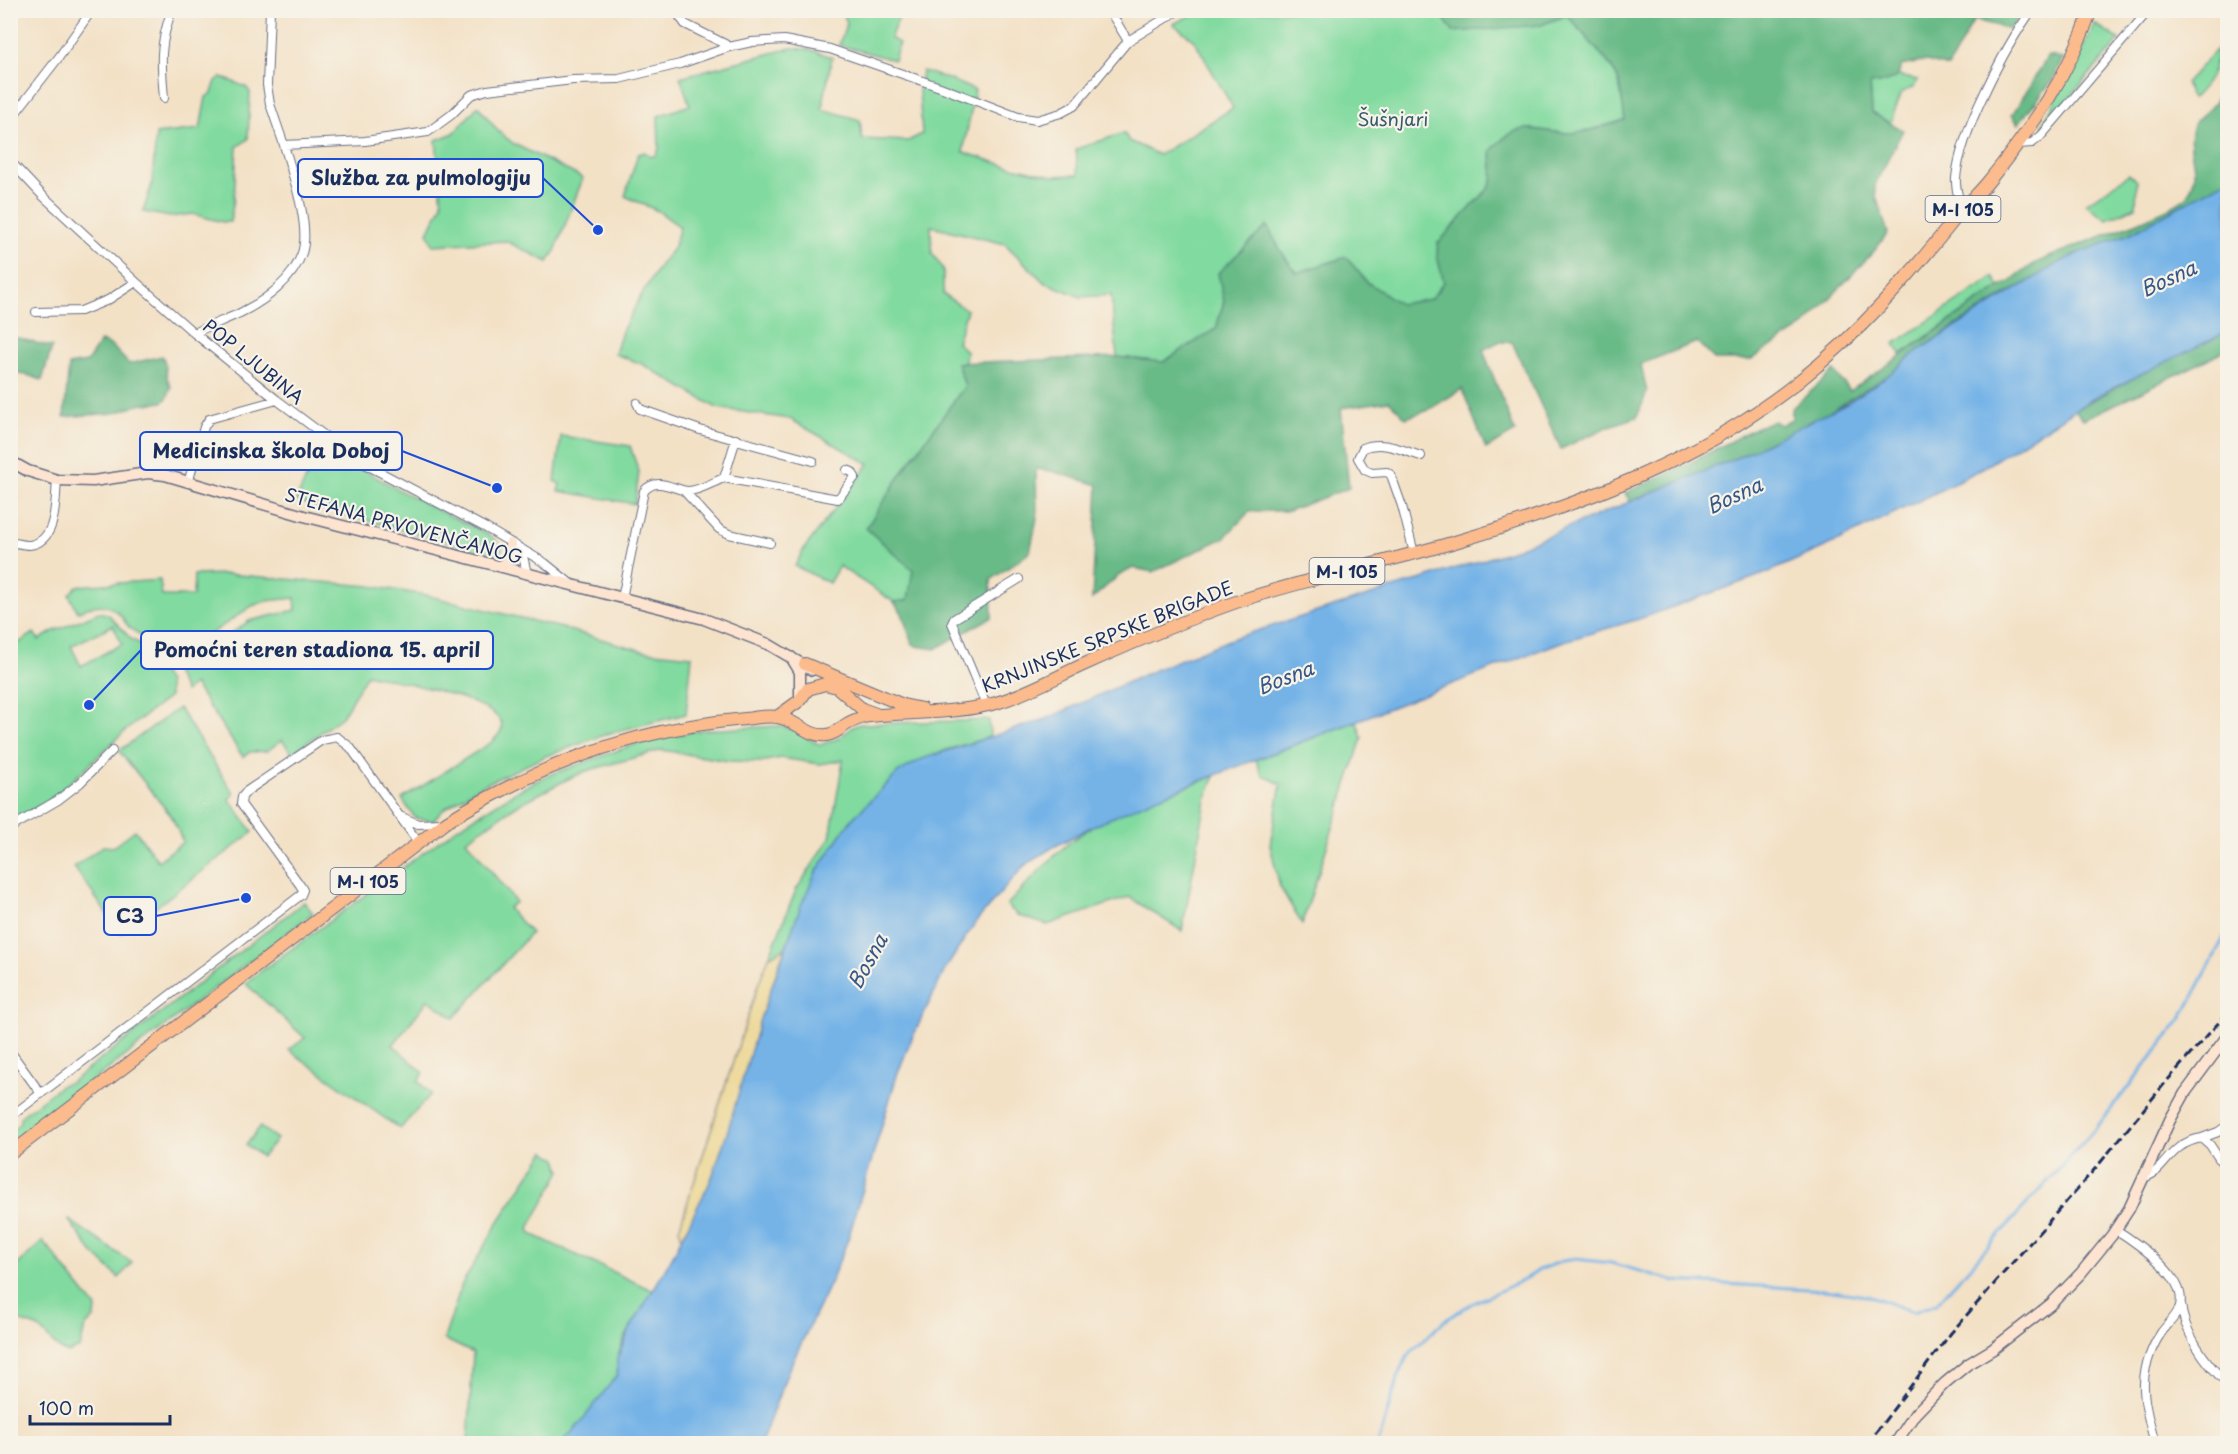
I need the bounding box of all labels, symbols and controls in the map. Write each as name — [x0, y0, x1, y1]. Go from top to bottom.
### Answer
park label: Šušnjari — [1357, 105, 1429, 132]
callout: Služba za pulmologiju — [298, 159, 543, 197]
text: Služba za pulmologiju — [311, 162, 531, 192]
road number: M-I 105 — [1926, 196, 2000, 222]
water label: Bosna — [2135, 252, 2201, 304]
street label: POP LJUBINA — [198, 312, 310, 410]
callout: Medicinska škola Doboj — [140, 432, 402, 470]
text: Medicinska škola Doboj — [152, 435, 390, 465]
water label: Bosna — [1701, 469, 1767, 521]
street label: STEFANA PRVOVENČANOG — [282, 480, 526, 570]
road number: M-I 105 — [1310, 558, 1384, 584]
street label: KRNJINSKE SRPSKE BRIGADE — [977, 573, 1237, 699]
callout: Pomoćni teren stadiona 15. april — [141, 631, 493, 669]
text: Pomoćni teren stadiona 15. april — [154, 634, 480, 664]
water label: Bosna — [1252, 652, 1318, 701]
road number: M-I 105 — [330, 868, 406, 894]
callout: C3 — [104, 897, 156, 935]
text: C3 — [116, 900, 144, 930]
water label: Bosna — [840, 928, 895, 994]
scale bar — [30, 1388, 170, 1426]
text: 100 m — [39, 1394, 94, 1421]

